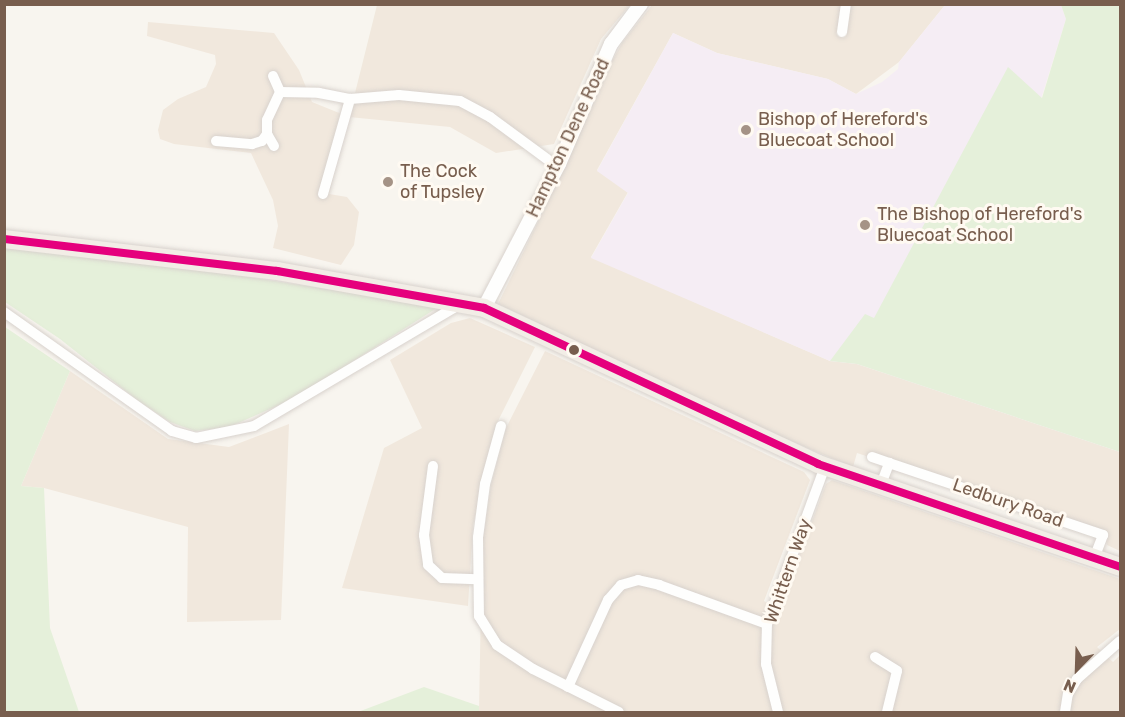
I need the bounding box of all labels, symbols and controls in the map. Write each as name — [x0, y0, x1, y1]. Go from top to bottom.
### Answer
street label: Hampton Dene Road — [522, 55, 614, 221]
place label: Bishop of Hereford's Bluecoat School — [758, 109, 928, 152]
marker: Bishop of Hereford's Bluecoat School — [739, 123, 753, 137]
place label: The Cock of Tupsley — [400, 161, 485, 204]
marker: The Cock of Tupsley — [381, 175, 395, 189]
place label: The Bishop of Hereford's Bluecoat School — [877, 204, 1083, 246]
marker: The Bishop of Hereford's Bluecoat School — [858, 218, 872, 232]
unlabelled marker — [568, 344, 580, 356]
street label: Ledbury Road — [950, 474, 1066, 532]
street label: Whittern Way — [760, 516, 816, 626]
north arrow — [1047, 639, 1107, 699]
text: N — [1061, 675, 1079, 697]

